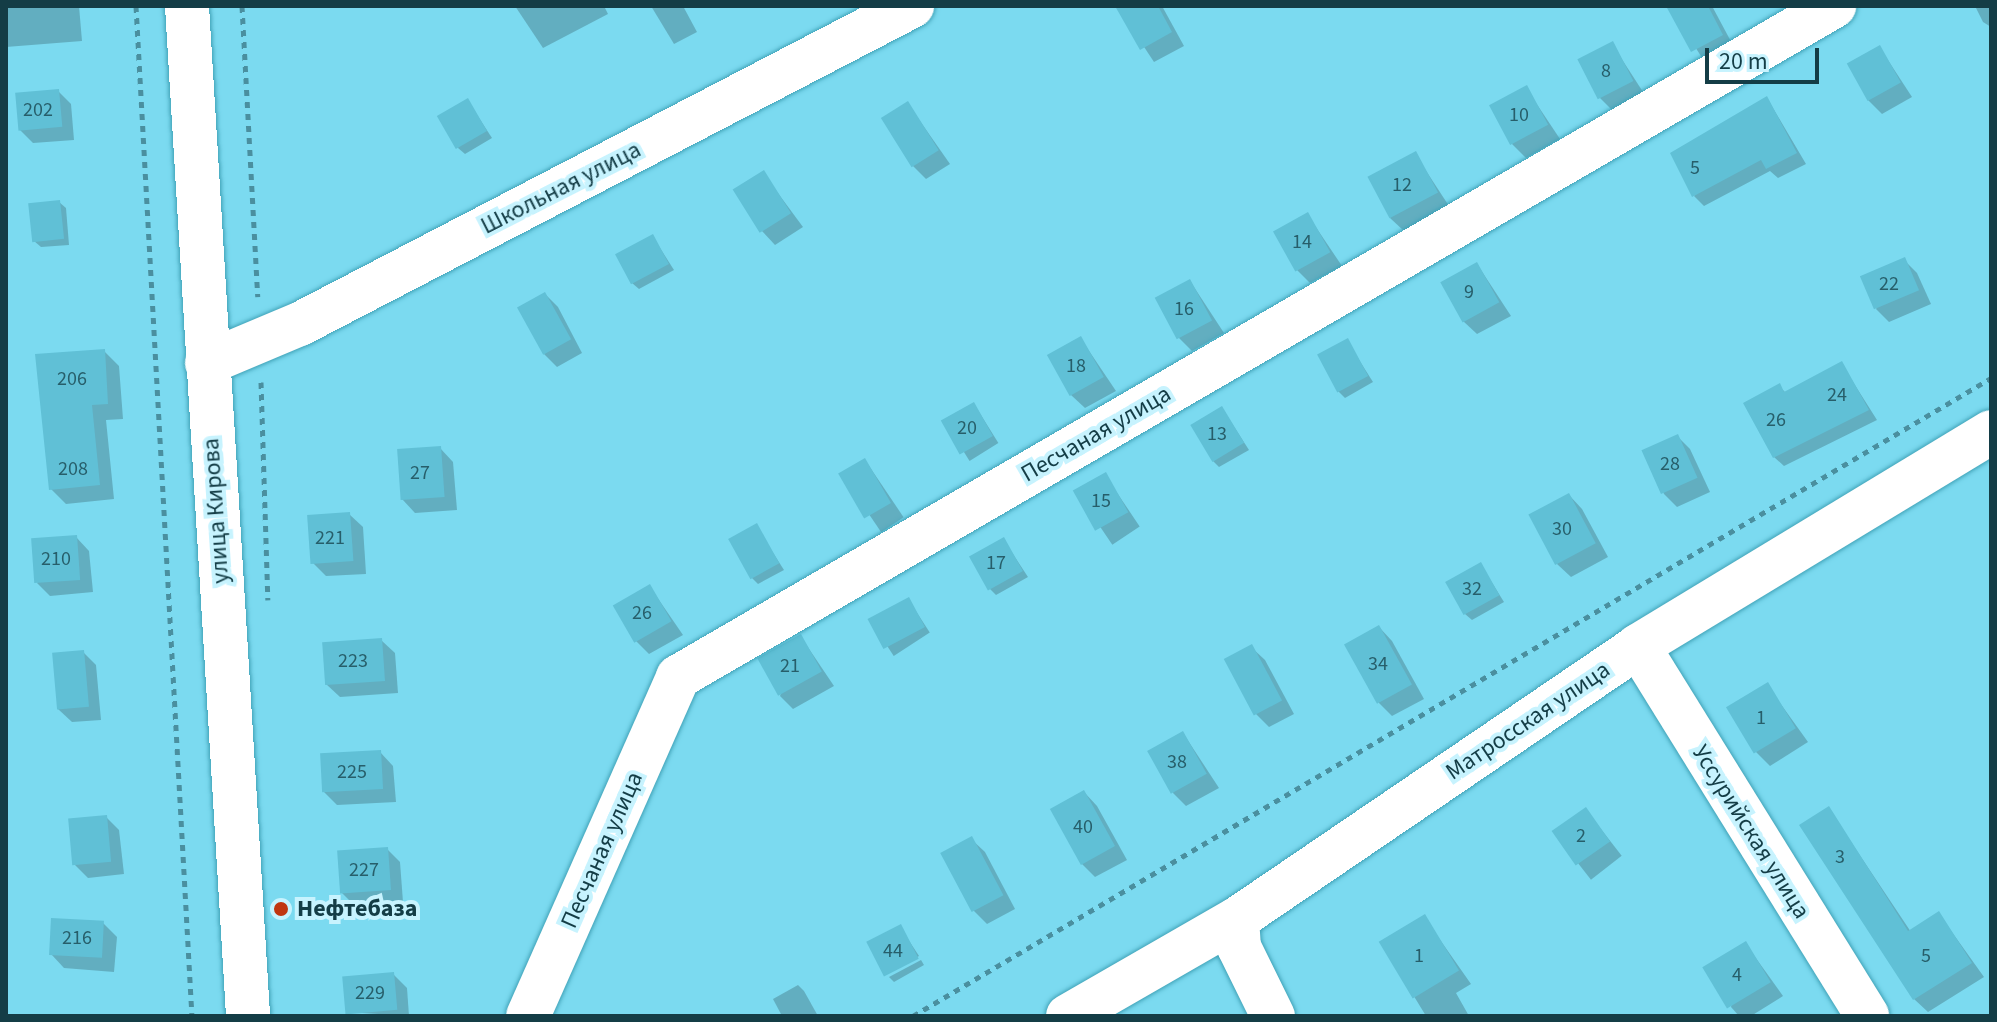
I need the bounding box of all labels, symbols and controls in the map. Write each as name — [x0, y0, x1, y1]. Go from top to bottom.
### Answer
scale bar — [1709, 32, 1823, 82]
text: 20 m — [1719, 44, 1768, 79]
house number: 8 — [1601, 59, 1611, 83]
house number: 202 — [23, 98, 53, 122]
house number: 10 — [1509, 103, 1529, 127]
street label: Школьная улица — [476, 135, 646, 241]
house number: 5 — [1690, 156, 1700, 180]
house number: 12 — [1392, 173, 1412, 197]
house number: 14 — [1292, 230, 1312, 254]
house number: 22 — [1879, 272, 1899, 296]
house number: 9 — [1464, 280, 1474, 304]
house number: 16 — [1174, 297, 1194, 321]
house number: 18 — [1066, 354, 1086, 378]
house number: 206 — [57, 367, 87, 391]
street label: Песчаная улица — [1016, 379, 1176, 489]
house number: 24 — [1827, 383, 1847, 407]
house number: 26 — [1766, 408, 1786, 432]
house number: 20 — [957, 416, 977, 440]
house number: 13 — [1207, 422, 1227, 446]
street label: улица Кирова — [197, 437, 235, 585]
house number: 28 — [1660, 452, 1680, 476]
house number: 208 — [58, 457, 88, 481]
house number: 27 — [410, 461, 430, 485]
house number: 15 — [1091, 489, 1111, 513]
house number: 30 — [1552, 517, 1572, 541]
house number: 221 — [315, 526, 345, 550]
house number: 210 — [41, 547, 71, 571]
house number: 17 — [986, 551, 1006, 575]
house number: 32 — [1462, 577, 1482, 601]
house number: 26 — [632, 601, 652, 625]
house number: 223 — [338, 649, 368, 673]
house number: 34 — [1368, 652, 1388, 676]
house number: 21 — [780, 654, 800, 678]
street label: Матросская улица — [1440, 655, 1616, 787]
house number: 1 — [1756, 706, 1766, 730]
street label: Уссурийская улица — [1686, 740, 1816, 924]
house number: 38 — [1167, 750, 1187, 774]
house number: 225 — [337, 760, 367, 784]
street label: Песчаная улица — [555, 767, 649, 933]
house number: 40 — [1073, 815, 1093, 839]
house number: 2 — [1576, 824, 1586, 848]
house number: 3 — [1835, 845, 1845, 869]
house number: 227 — [349, 858, 379, 882]
place label: Нефтебаза — [297, 895, 417, 923]
marker: Нефтебаза — [272, 900, 290, 918]
house number: 216 — [62, 926, 92, 950]
house number: 44 — [883, 939, 903, 963]
house number: 1 — [1414, 944, 1424, 968]
house number: 5 — [1921, 944, 1931, 968]
house number: 4 — [1732, 963, 1742, 987]
house number: 229 — [355, 981, 385, 1005]

